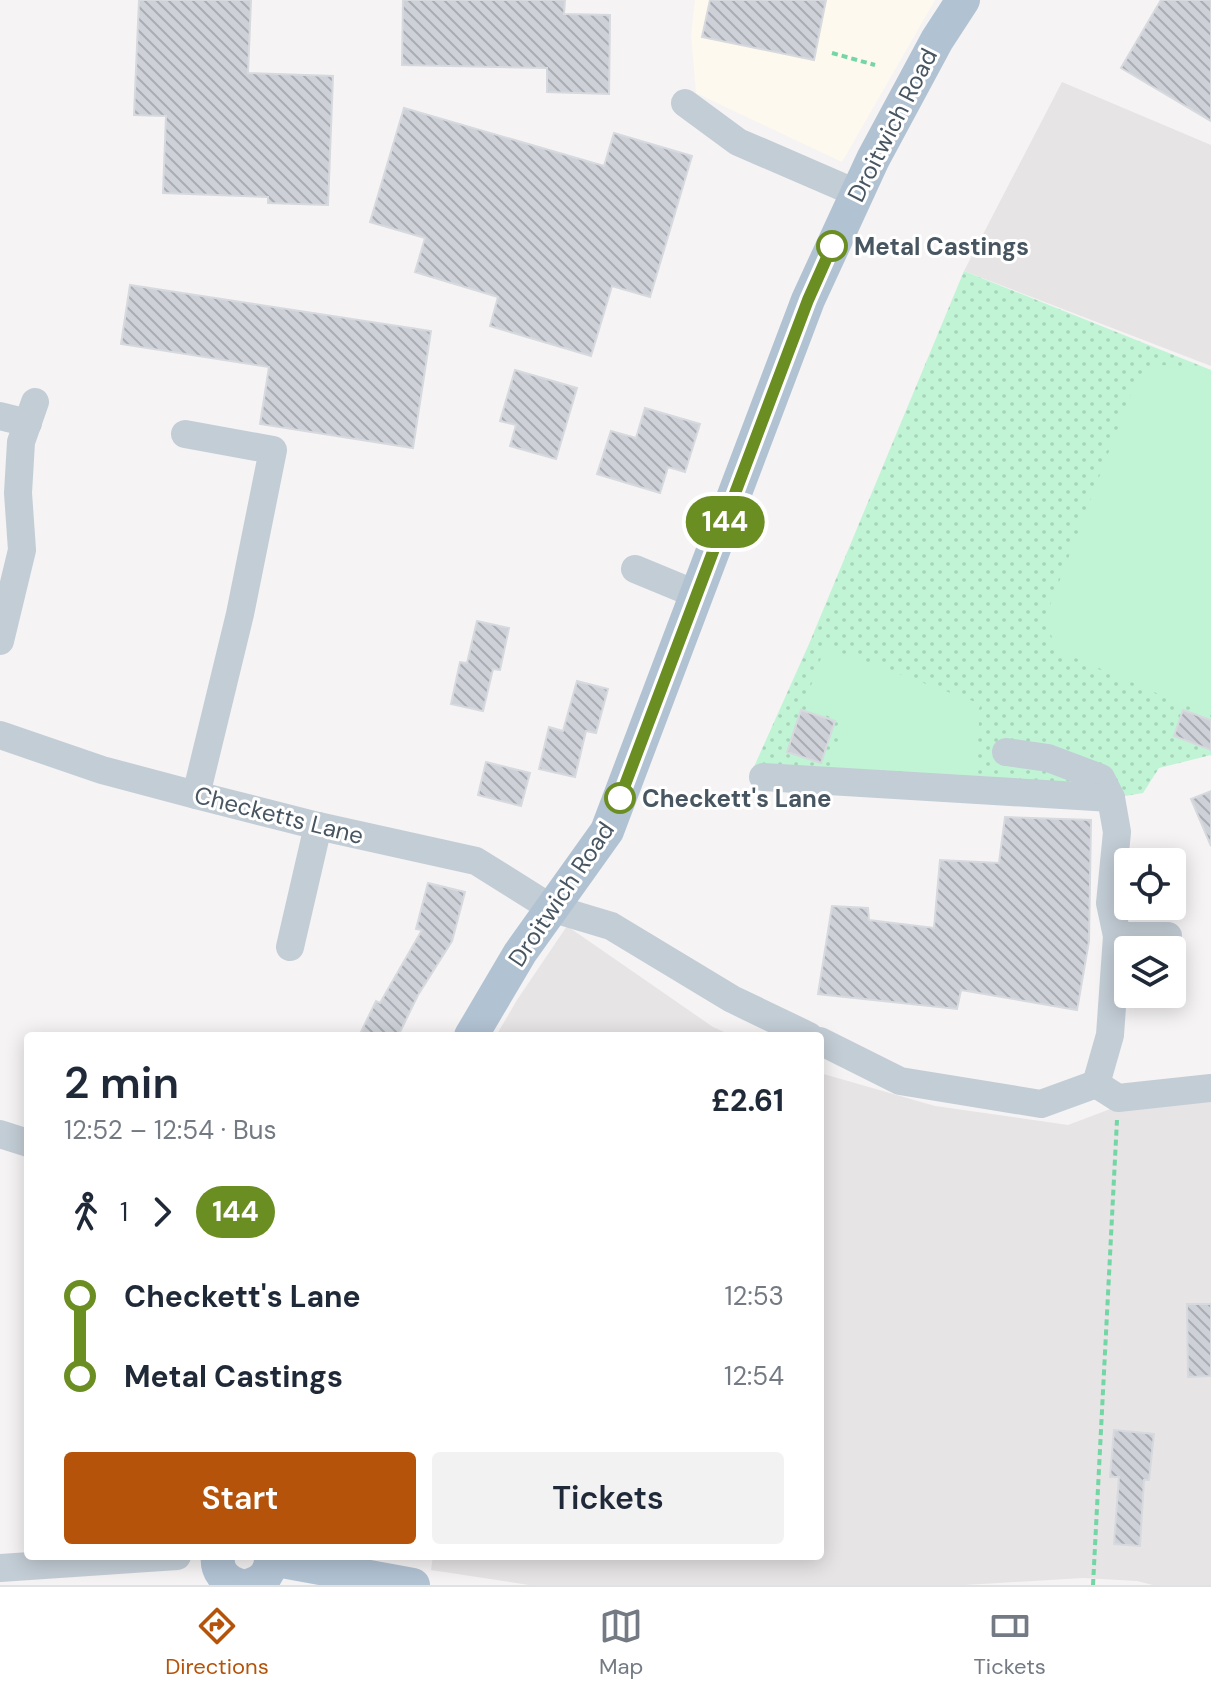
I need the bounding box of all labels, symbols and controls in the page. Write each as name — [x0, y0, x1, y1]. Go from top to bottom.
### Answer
street label: Droitwich Road — [840, 43, 944, 207]
marker: Metal Castings — [817, 231, 847, 261]
place label: Metal Castings — [854, 231, 1029, 262]
line badge: 144 — [679, 496, 771, 548]
text: 144 — [702, 503, 748, 540]
street label: Checketts Lane — [191, 779, 367, 851]
marker: Checkett's Lane — [605, 783, 635, 813]
place label: Checkett's Lane — [642, 783, 831, 814]
street label: Droitwich Road — [501, 816, 621, 972]
map controls — [1114, 848, 1186, 1008]
button: locate — [1114, 848, 1186, 920]
button: layers — [1114, 936, 1186, 1008]
text: 2 min — [64, 1054, 179, 1112]
text: £2.61 — [711, 1081, 784, 1120]
text: 12:52 – 12:54 · Bus — [64, 1113, 277, 1147]
icon: walk — [64, 1190, 108, 1234]
icon: forward — [140, 1190, 184, 1234]
text: 144 — [212, 1193, 259, 1230]
text: 1 — [120, 1195, 128, 1229]
text: Checkett's Lane — [124, 1277, 361, 1316]
text: 12:53 — [724, 1279, 784, 1313]
text: Metal Castings — [124, 1357, 343, 1396]
text: 12:54 — [724, 1359, 784, 1393]
button: Start — [64, 1452, 416, 1544]
button: Tickets — [432, 1452, 784, 1544]
tab: Directions — [165, 1604, 269, 1681]
tab: Map — [599, 1604, 643, 1681]
tab: Tickets — [974, 1604, 1046, 1681]

